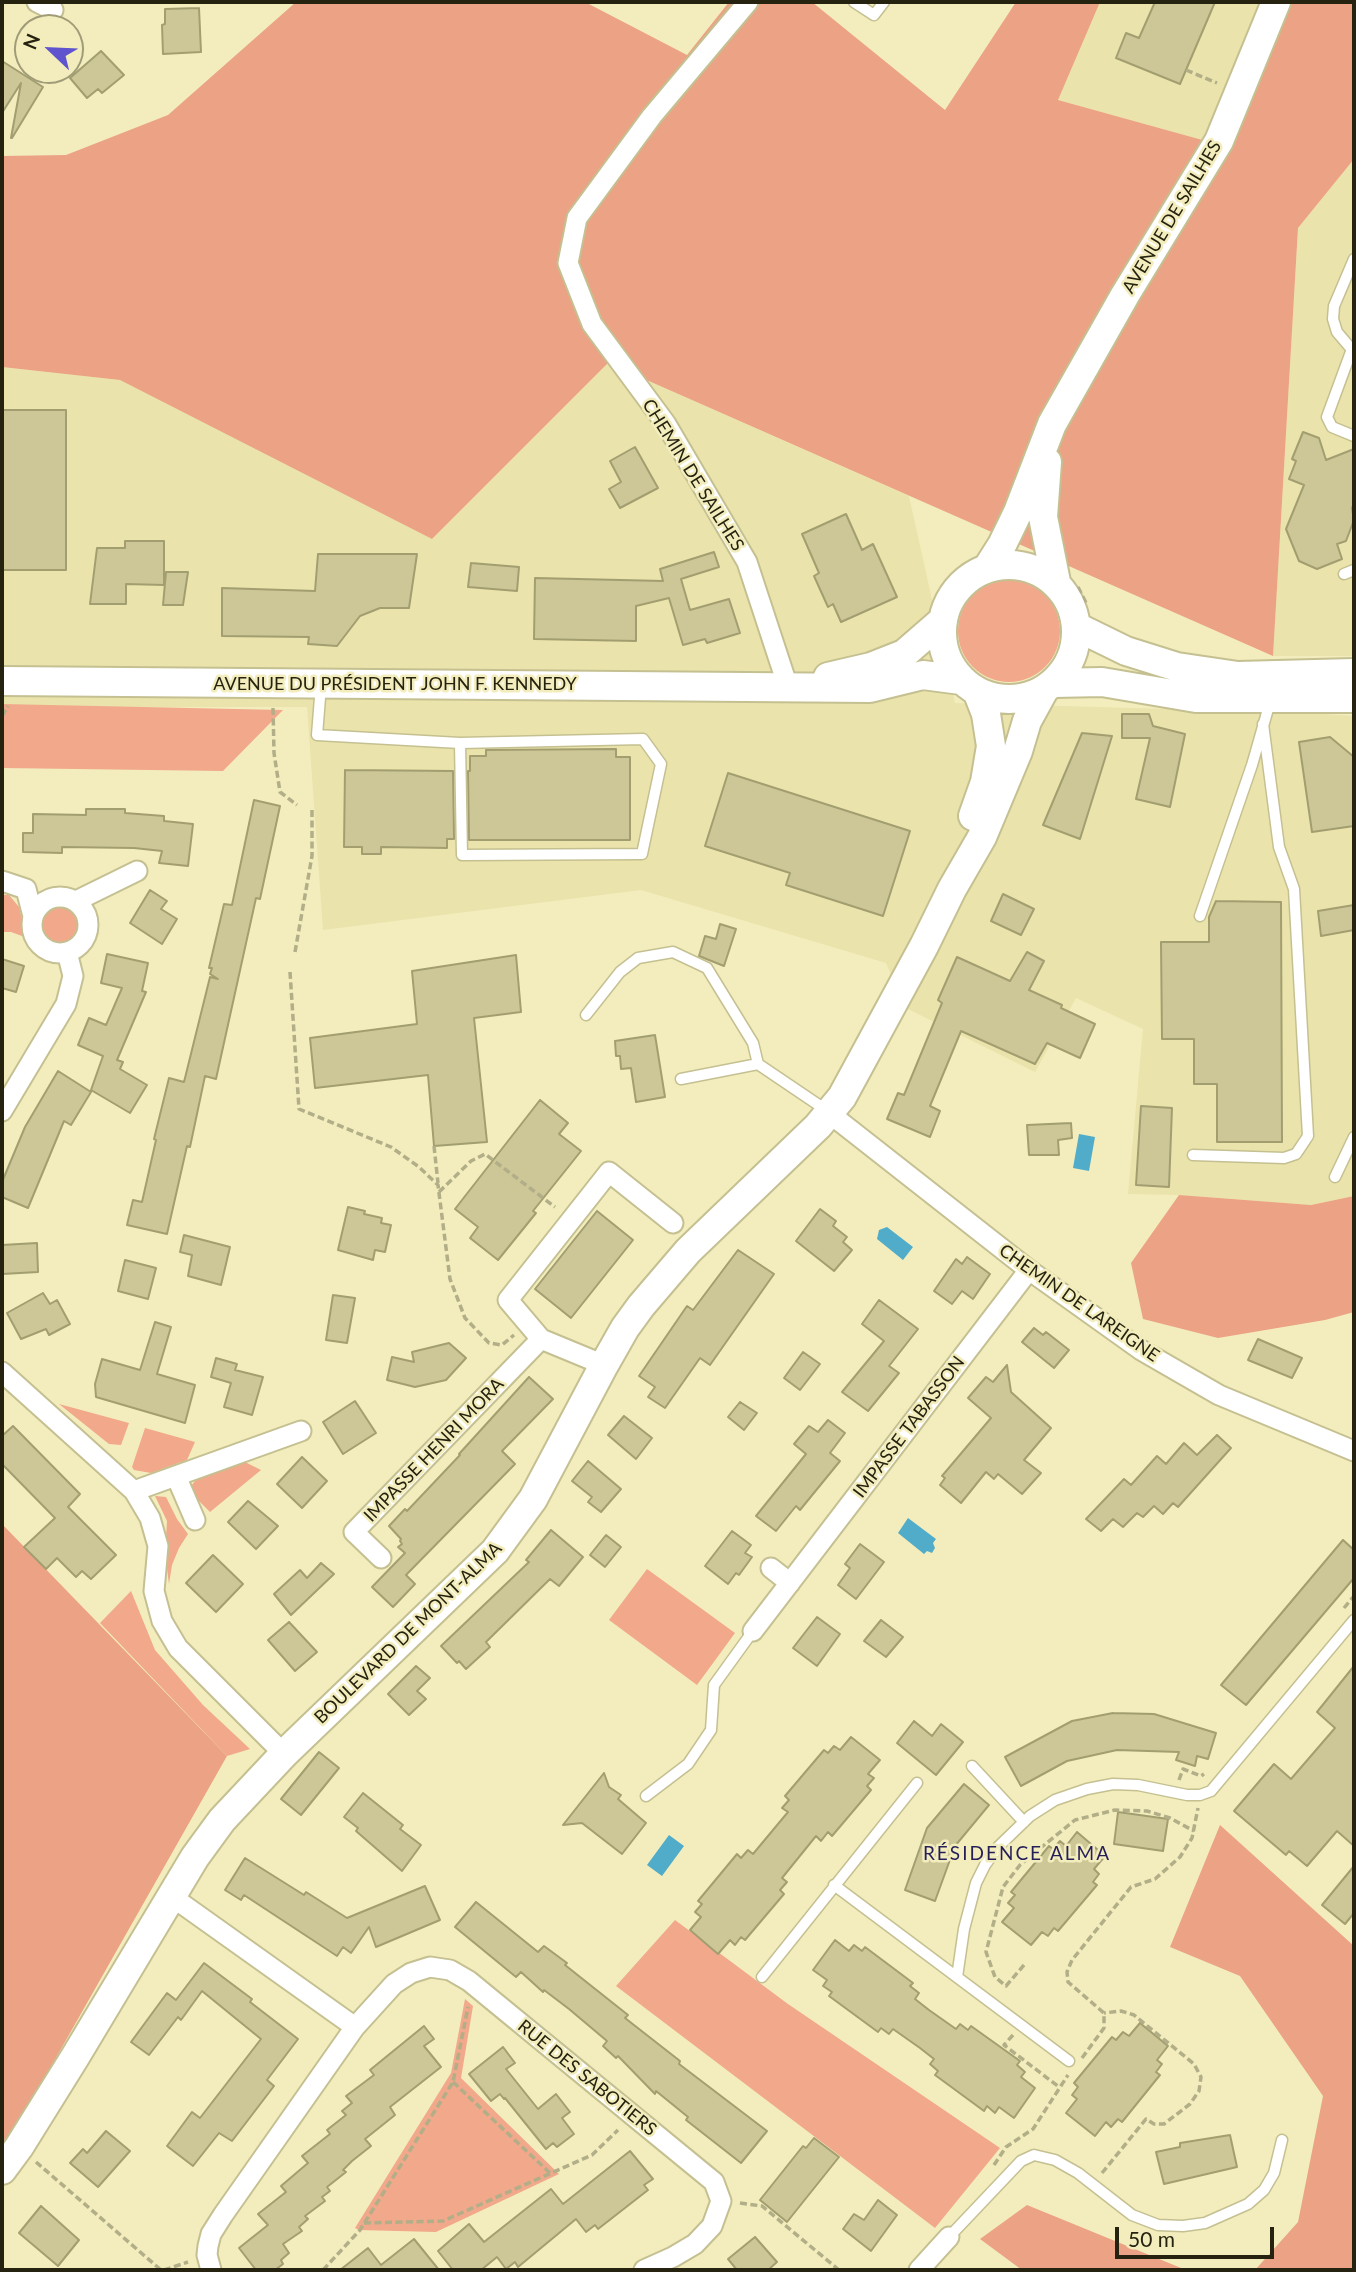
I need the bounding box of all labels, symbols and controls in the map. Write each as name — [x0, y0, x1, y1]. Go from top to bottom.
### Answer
north arrow — [14, 14, 84, 84]
text: N — [18, 30, 44, 53]
street label: AVENUE DE SAILHES — [1118, 137, 1226, 297]
street label: CHEMIN DE SAILHES — [638, 395, 748, 555]
street label: AVENUE DU PRÉSIDENT JOHN F. KENNEDY — [213, 673, 577, 695]
street label: CHEMIN DE LAREIGNE — [995, 1240, 1163, 1366]
street label: IMPASSE TABASSON — [849, 1352, 969, 1502]
street label: IMPASSE HENRI MORA — [360, 1374, 508, 1526]
street label: BOULEVARD DE MONT-ALMA — [310, 1538, 506, 1728]
district label: RÉSIDENCE ALMA — [925, 1843, 1109, 1865]
street label: RUE DES SABOTIERS — [513, 2015, 661, 2141]
scale bar — [1118, 2212, 1277, 2256]
text: 50 m — [1128, 2226, 1175, 2251]

